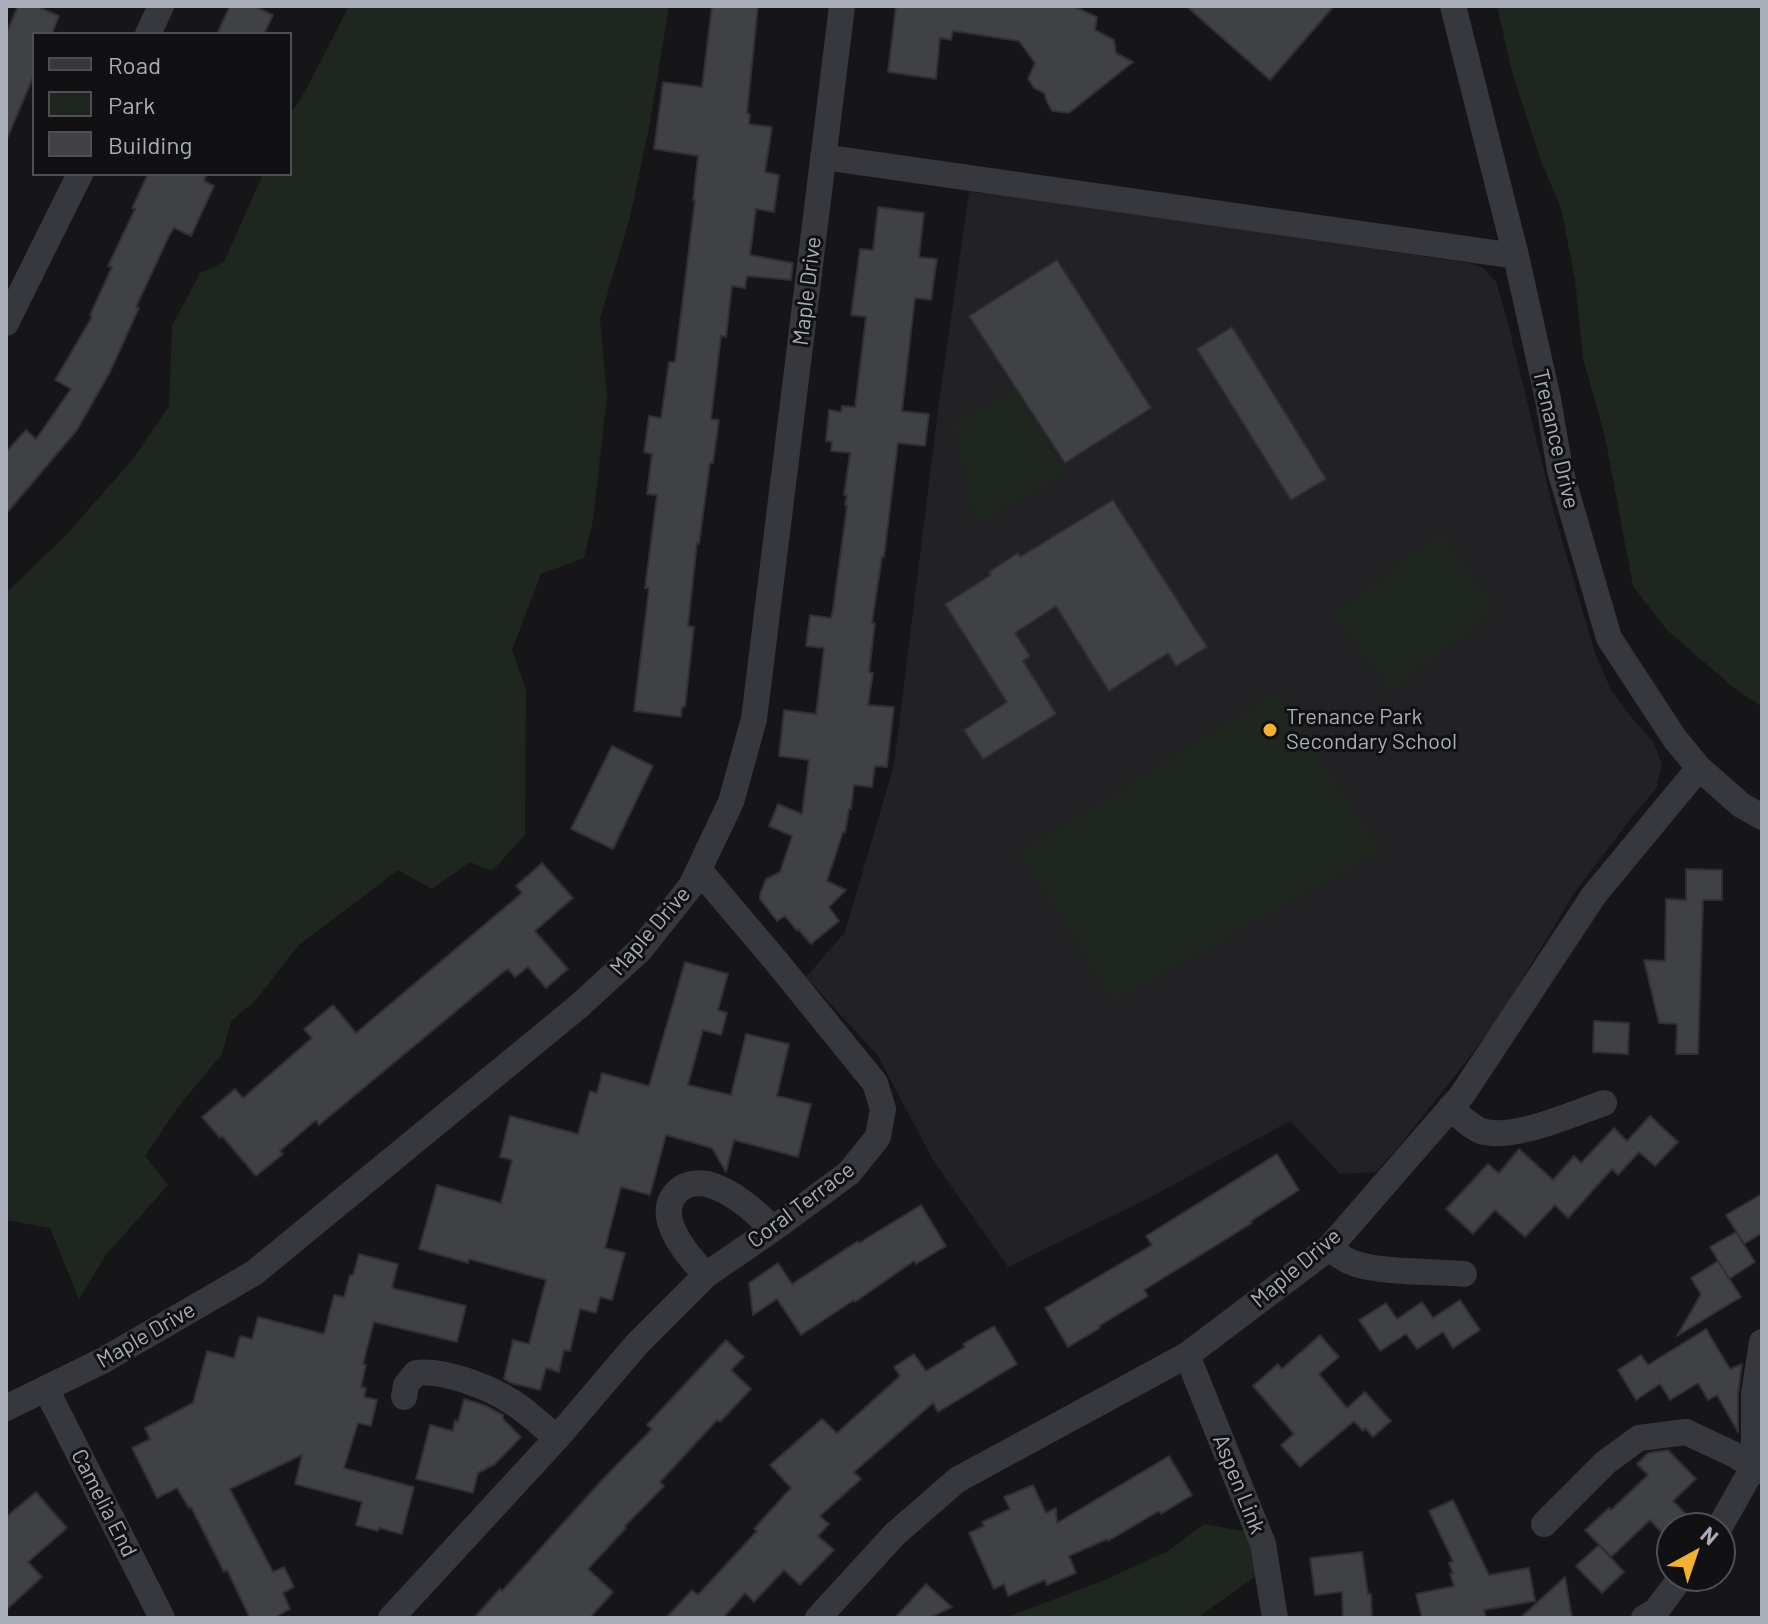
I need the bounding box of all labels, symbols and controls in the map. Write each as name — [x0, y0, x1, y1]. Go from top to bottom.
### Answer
legend — [32, 32, 292, 176]
text: Road — [108, 50, 161, 79]
text: Park — [108, 90, 155, 119]
text: Building — [108, 130, 192, 159]
street label: Maple Drive — [787, 235, 827, 347]
street label: Trenance Drive — [1527, 367, 1585, 511]
place label: Trenance Park Secondary School — [1286, 704, 1457, 756]
marker: Trenance Park Secondary School — [1261, 721, 1279, 739]
street label: Maple Drive — [604, 881, 696, 981]
street label: Coral Terrace — [742, 1156, 860, 1254]
street label: Maple Drive — [1246, 1223, 1346, 1313]
street label: Maple Drive — [92, 1296, 200, 1374]
street label: Aspen Link — [1207, 1430, 1271, 1538]
street label: Camelia End — [66, 1445, 142, 1561]
north arrow — [1656, 1512, 1736, 1592]
text: N — [1696, 1520, 1724, 1550]

